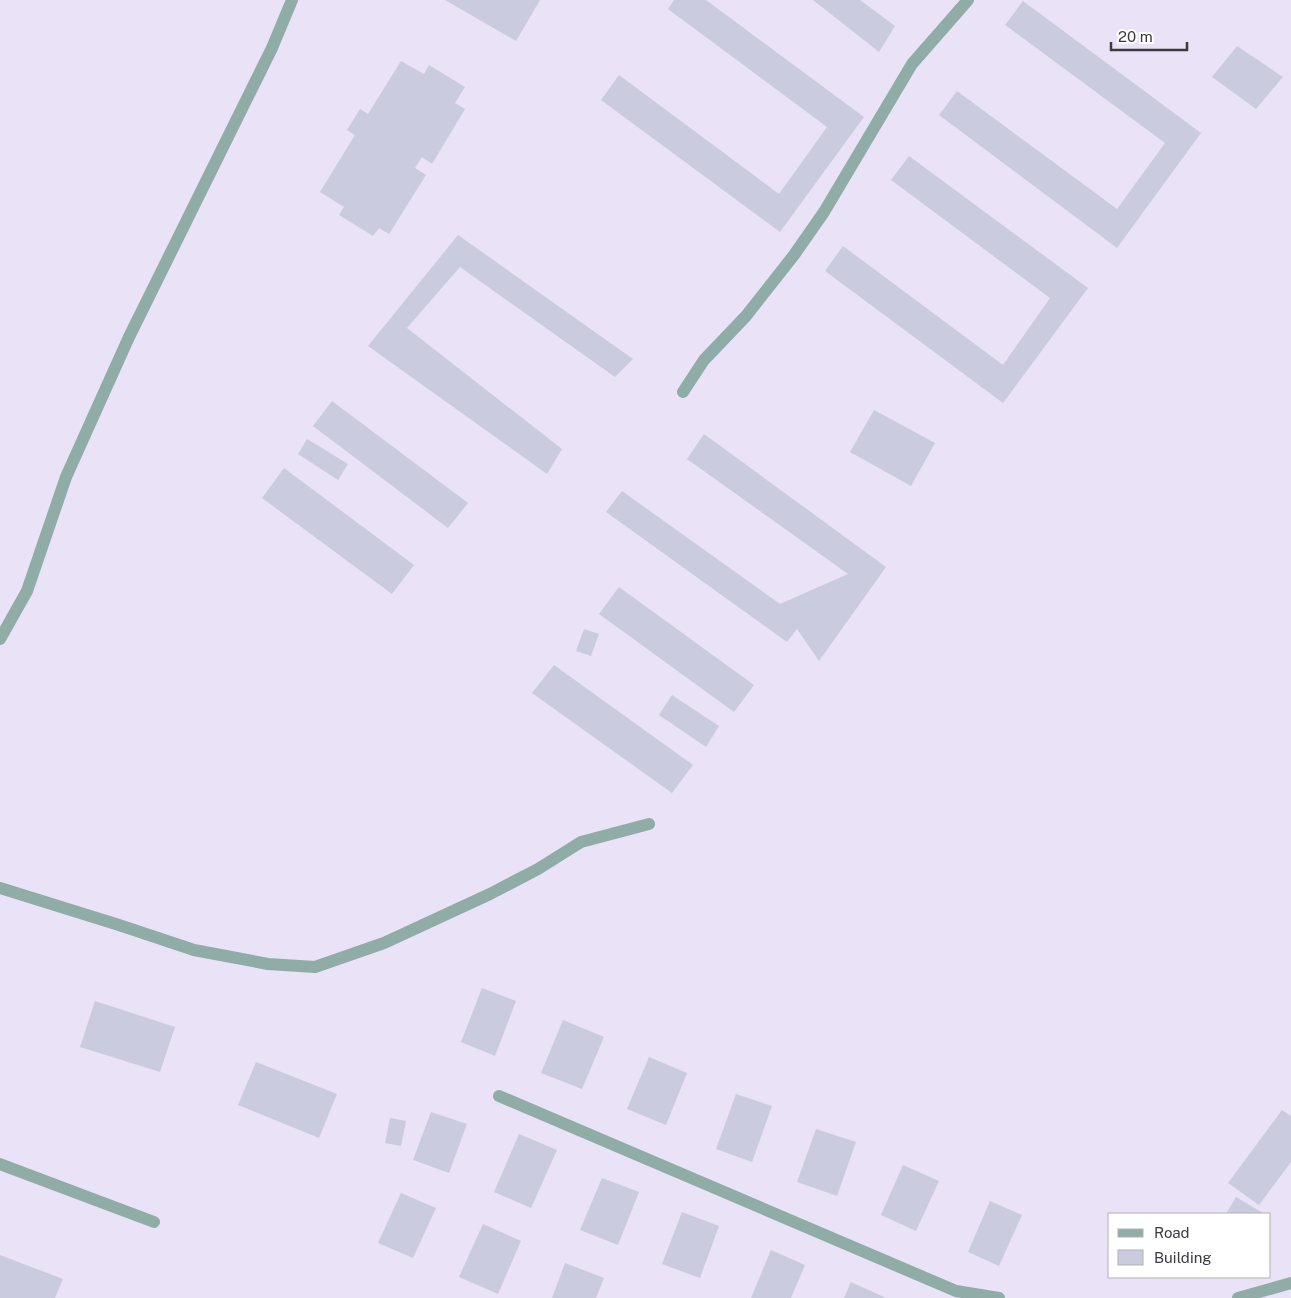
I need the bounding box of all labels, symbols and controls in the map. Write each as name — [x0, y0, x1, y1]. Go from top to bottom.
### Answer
scale bar — [1111, 20, 1187, 52]
text: 20 m — [1118, 28, 1153, 45]
legend — [1108, 1213, 1271, 1278]
text: Road — [1154, 1224, 1190, 1241]
text: Building — [1154, 1249, 1212, 1266]

